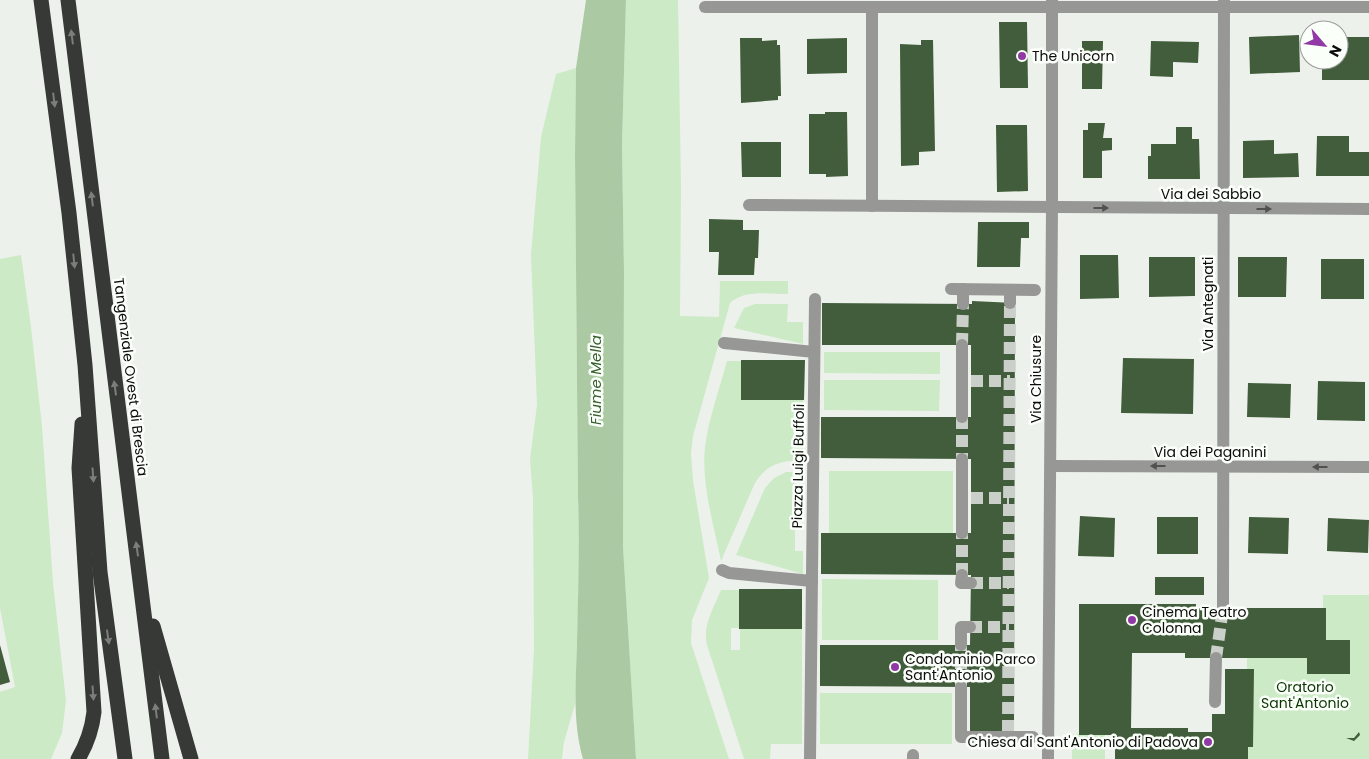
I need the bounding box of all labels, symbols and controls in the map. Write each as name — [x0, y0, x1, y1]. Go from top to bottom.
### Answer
north arrow — [1299, 20, 1349, 70]
one-way arrow — [68, 29, 76, 45]
text: N — [1324, 42, 1347, 60]
place label: The Unicorn — [1032, 46, 1114, 66]
marker: The Unicorn — [1016, 50, 1028, 62]
one-way arrow — [50, 93, 58, 109]
street label: Via dei Sabbio — [1161, 184, 1261, 204]
one-way arrow — [88, 190, 96, 206]
one-way arrow — [1093, 204, 1109, 212]
one-way arrow — [1256, 205, 1272, 213]
one-way arrow — [70, 254, 78, 270]
street label: Via Antegnati — [1198, 257, 1218, 351]
street label: Tangenziale Ovest di Brescia — [109, 277, 153, 477]
street label: Via Chiusure — [1026, 334, 1046, 423]
water label: Fiume Mella — [585, 335, 606, 425]
one-way arrow — [111, 380, 119, 396]
street label: Piazza Luigi Buffoli — [787, 404, 809, 528]
street label: Via dei Paganini — [1154, 442, 1266, 462]
one-way arrow — [1150, 462, 1166, 470]
one-way arrow — [1312, 463, 1328, 471]
one-way arrow — [90, 468, 98, 484]
one-way arrow — [133, 541, 141, 557]
place label: Cinema Teatro Colonna — [1142, 602, 1247, 638]
marker: Cinema Teatro Colonna — [1126, 614, 1138, 626]
one-way arrow — [105, 629, 113, 645]
place label: Condominio Parco Sant'Antonio — [905, 649, 1035, 685]
marker: Condominio Parco Sant'Antonio — [889, 661, 901, 673]
park label: Oratorio Sant'Antonio — [1261, 677, 1349, 713]
one-way arrow — [89, 685, 97, 701]
one-way arrow — [152, 702, 160, 718]
place label: Chiesa di Sant'Antonio di Padova — [967, 732, 1198, 752]
marker: Chiesa di Sant'Antonio di Padova — [1202, 736, 1214, 748]

